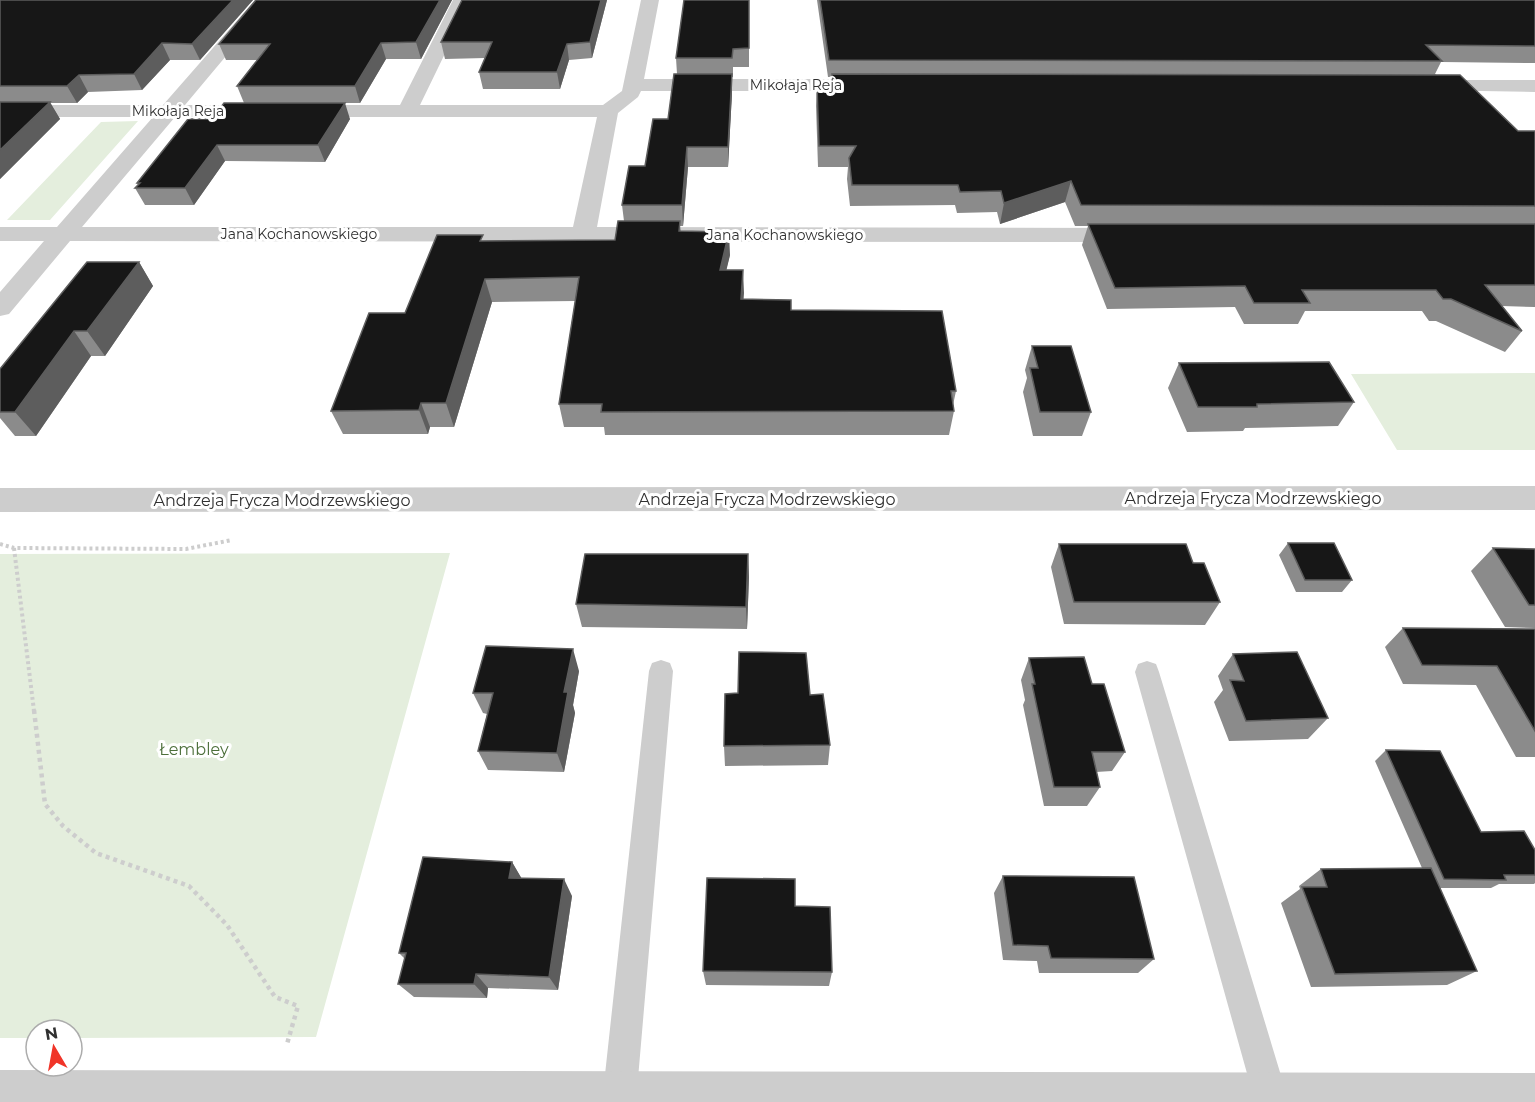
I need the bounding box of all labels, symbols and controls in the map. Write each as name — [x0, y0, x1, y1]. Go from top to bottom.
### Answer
street label: Mikołaja Reja — [750, 76, 842, 94]
street label: Mikołaja Reja — [132, 102, 224, 120]
street label: Jana Kochanowskiego — [220, 225, 378, 243]
street label: Jana Kochanowskiego — [706, 226, 864, 244]
street label: Andrzeja Frycza Modrzewskiego — [1125, 489, 1381, 508]
street label: Andrzeja Frycza Modrzewskiego — [639, 490, 895, 509]
street label: Andrzeja Frycza Modrzewskiego — [154, 491, 410, 510]
park label: Łembley — [159, 740, 229, 759]
north arrow — [24, 1018, 84, 1078]
text: N — [43, 1023, 60, 1044]

